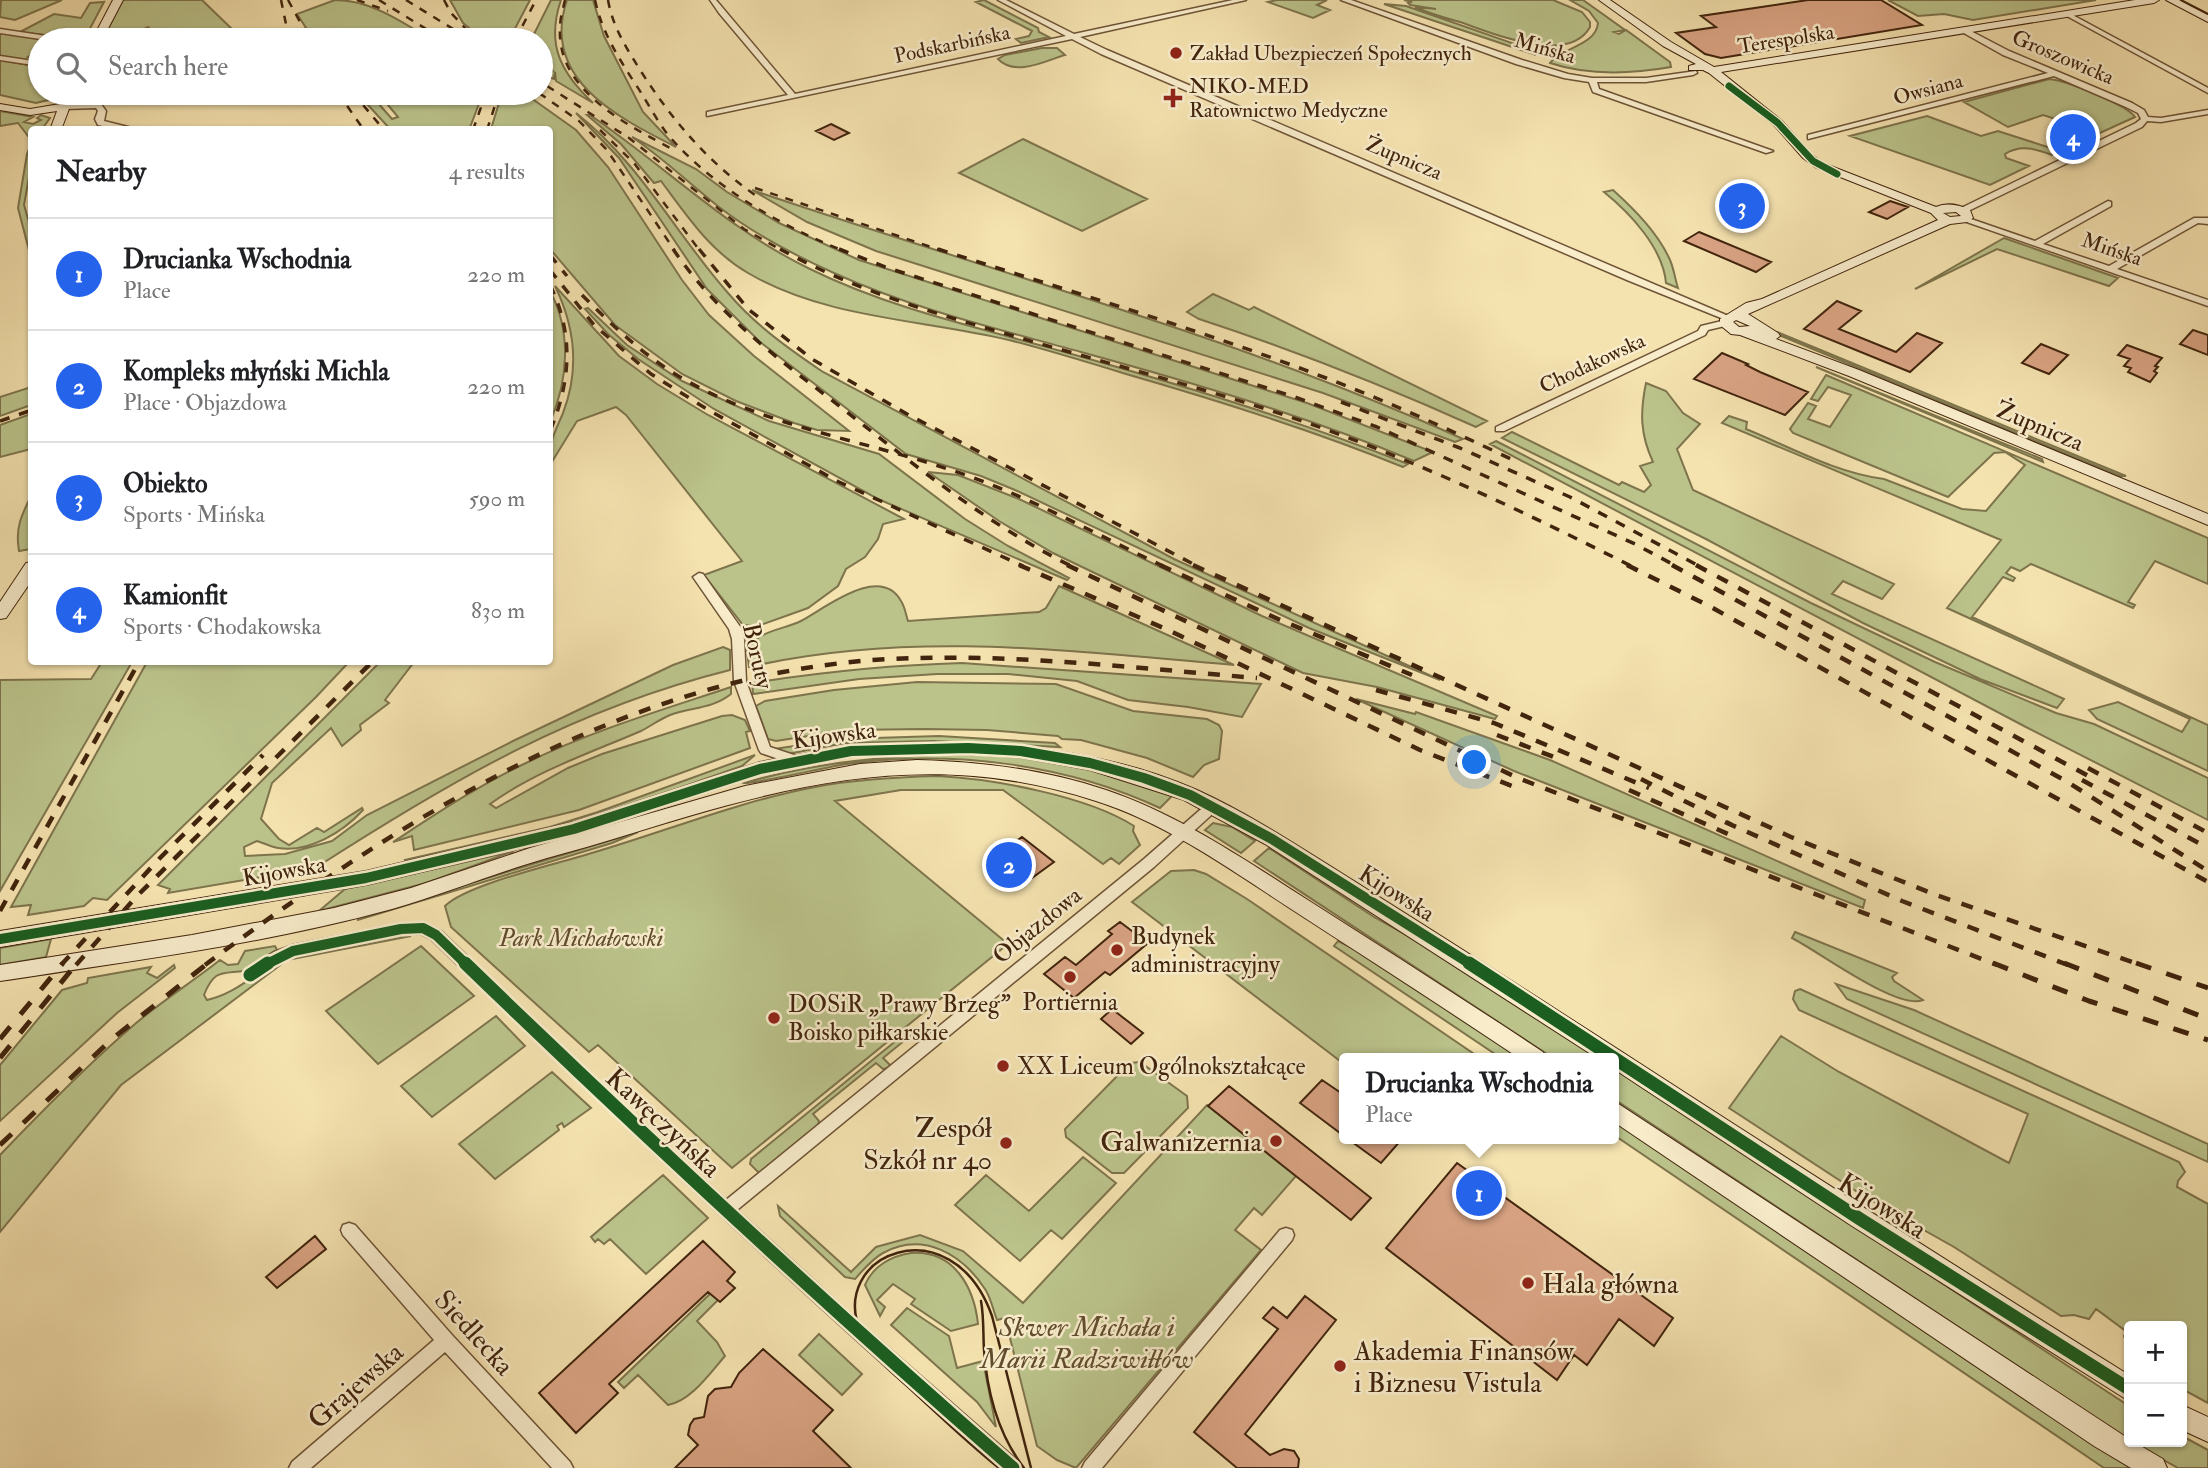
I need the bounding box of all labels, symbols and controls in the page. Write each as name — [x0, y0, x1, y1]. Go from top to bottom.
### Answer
street label: Podskarbińska — [892, 19, 1013, 70]
street label: Terespolska — [1736, 19, 1837, 60]
street label: Groszowicka — [2008, 24, 2118, 91]
street label: Mińska — [1511, 27, 1579, 70]
search box — [28, 28, 553, 105]
place label: Zakład Ubezpieczeń Społecznych — [1190, 40, 1472, 67]
marker: Zakład Ubezpieczeń Społecznych — [1168, 45, 1184, 61]
icon: search — [52, 48, 90, 86]
text: Search here — [108, 51, 228, 83]
street label: Owsiana — [1890, 67, 1966, 112]
place label: NIKO-MED Ratownictwo Medyczne — [1189, 73, 1388, 124]
marker: NIKO-MED Ratownictwo Medyczne — [1163, 88, 1183, 108]
pin: 4 — [2050, 111, 2096, 163]
street label: Żupnicza — [1361, 130, 1447, 187]
text: Nearby — [56, 153, 146, 190]
text: 4 results — [449, 157, 525, 186]
pin: 3 — [1719, 180, 1765, 232]
street label: Mińska — [2078, 227, 2146, 273]
text: Drucianka Wschodnia — [123, 244, 351, 276]
text: 1 — [75, 260, 83, 289]
text: 220 m — [467, 260, 525, 289]
text: Place — [123, 276, 171, 305]
street label: Chodakowska — [1535, 327, 1650, 400]
text: Kompleks młyński Michla — [123, 356, 389, 388]
text: 2 — [73, 372, 85, 401]
text: 220 m — [467, 372, 525, 401]
text: Place · Objazdowa — [123, 388, 287, 417]
street label: Żupnicza — [1991, 393, 2090, 459]
text: Obiekto — [123, 468, 208, 500]
text: 3 — [75, 484, 83, 513]
text: 590 m — [469, 484, 525, 513]
text: Sports · Mińska — [123, 500, 265, 529]
text: Kamionfit — [123, 580, 227, 612]
text: 4 — [73, 596, 85, 625]
text: 830 m — [471, 596, 525, 625]
text: Sports · Chodakowska — [123, 612, 321, 641]
street label: Boruty — [735, 620, 780, 693]
street label: Kijowska — [790, 714, 879, 757]
your location — [1457, 745, 1491, 779]
pin: 2 — [986, 839, 1032, 891]
street label: Kijowska — [240, 849, 329, 894]
street label: Kijowska — [1353, 858, 1442, 929]
street label: Objazdowa — [986, 879, 1089, 971]
place label: Budynek administracyjny — [1131, 921, 1280, 980]
park label: Park Michałowski — [498, 923, 664, 954]
marker: Budynek administracyjny — [1109, 942, 1125, 958]
marker: Portiernia — [1062, 969, 1078, 985]
place label: Portiernia — [1022, 987, 1119, 1018]
place label: DOSiR „Prawy Brzeg” Boisko piłkarskie — [788, 989, 1011, 1048]
marker: DOSiR „Prawy Brzeg” Boisko piłkarskie — [766, 1010, 782, 1026]
place label: XX Liceum Ogólnokształcące — [1017, 1051, 1306, 1082]
popup — [1339, 1053, 1619, 1144]
marker: XX Liceum Ogólnokształcące — [995, 1058, 1011, 1074]
street label: Kawęczyńska — [598, 1061, 728, 1186]
text: Drucianka Wschodnia — [1365, 1068, 1593, 1100]
text: Place — [1365, 1100, 1413, 1129]
place label: Zespół Szkół nr 40 — [863, 1111, 993, 1178]
place label: Galwanizernia — [1100, 1125, 1262, 1160]
marker: Galwanizernia — [1268, 1133, 1284, 1149]
marker: Zespół Szkół nr 40 — [998, 1135, 1014, 1151]
street label: Kijowska — [1831, 1165, 1934, 1247]
pin: 1 — [1456, 1167, 1502, 1219]
place label: Hala główna — [1542, 1267, 1679, 1302]
marker: Hala główna — [1520, 1275, 1536, 1291]
street label: Siedlecka — [426, 1283, 522, 1383]
park label: Skwer Michała i Marii Radziwiłłów — [979, 1310, 1193, 1377]
map controls — [2124, 1321, 2187, 1447]
button: + — [2124, 1321, 2187, 1384]
place label: Akademia Finansów i Biznesu Vistula — [1353, 1334, 1575, 1401]
street label: Grajewska — [301, 1335, 411, 1437]
marker: Akademia Finansów i Biznesu Vistula — [1332, 1358, 1348, 1374]
button: − — [2124, 1384, 2187, 1447]

